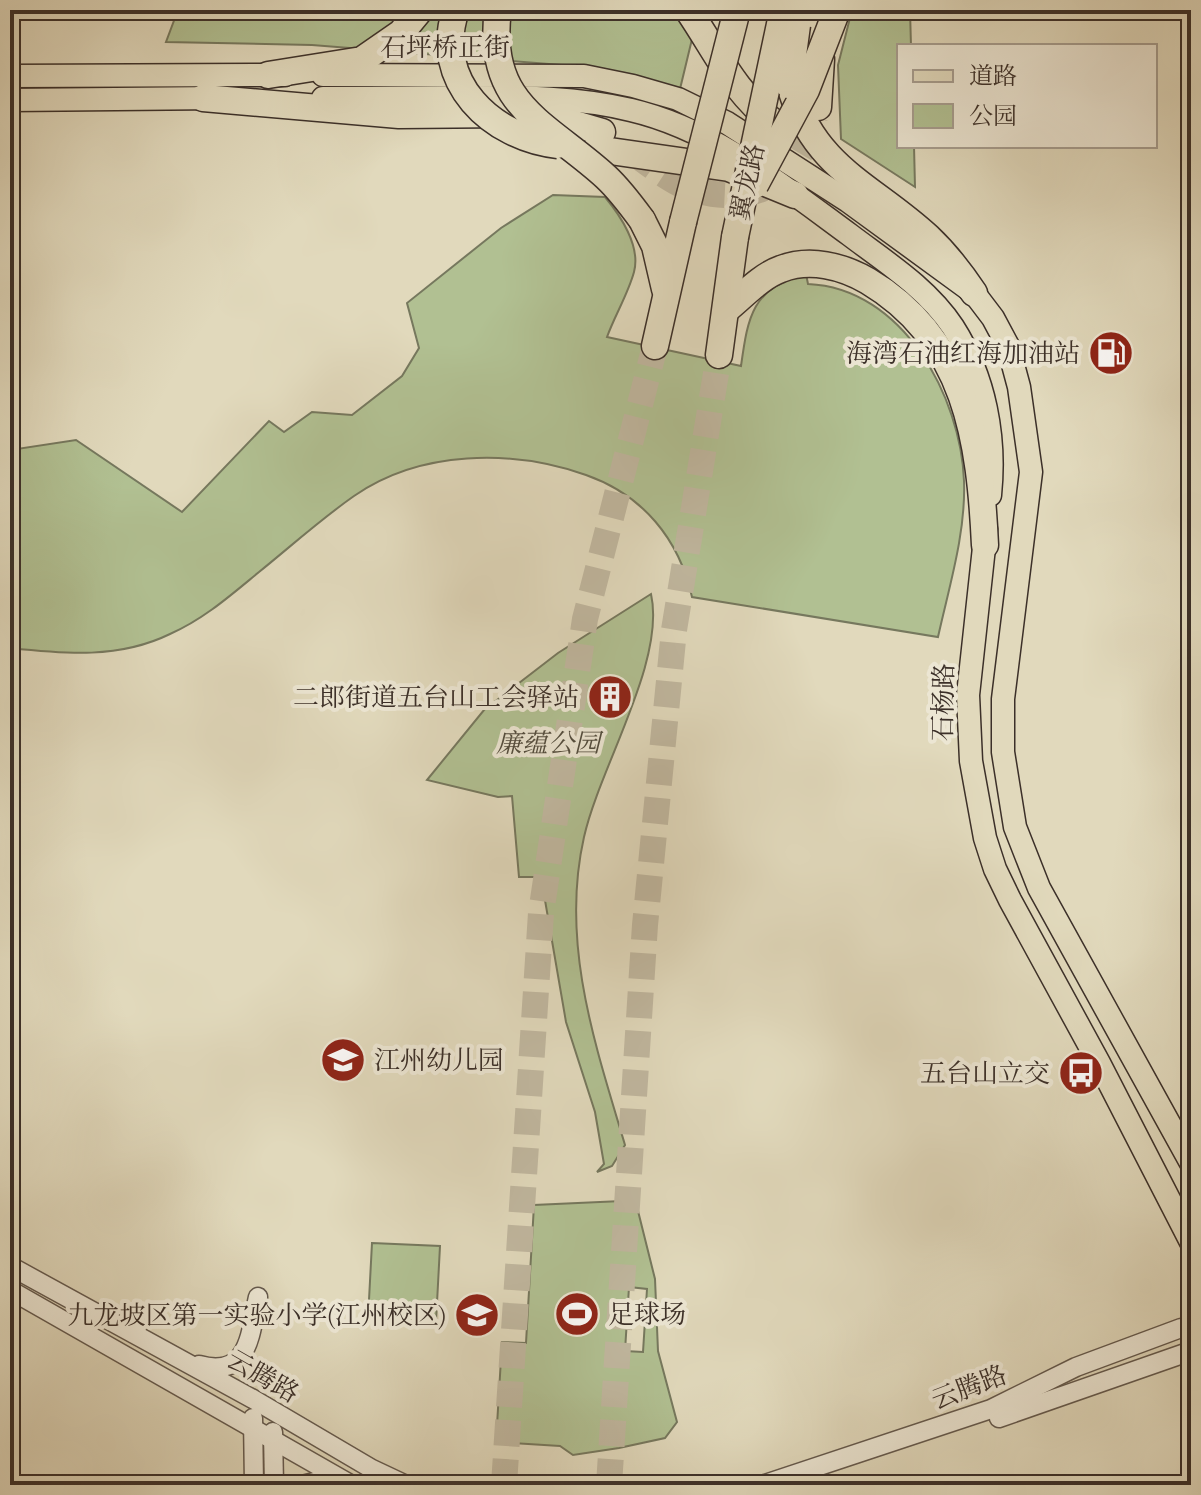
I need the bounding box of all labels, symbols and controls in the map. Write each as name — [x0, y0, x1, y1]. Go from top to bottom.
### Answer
street label: 石坪桥正街 — [380, 32, 510, 63]
legend — [897, 44, 1157, 148]
text: 道路 — [969, 62, 1017, 90]
text: 公园 — [969, 102, 1017, 130]
street label: 翼龙路 — [724, 141, 771, 223]
fuel station icon: 海湾石油红海加油站 — [1087, 329, 1135, 377]
place label: 海湾石油红海加油站 — [846, 338, 1080, 369]
street label: 石杨路 — [927, 663, 960, 741]
building icon: 二郎街道五台山工会驿站 — [586, 673, 634, 721]
place label: 二郎街道五台山工会驿站 — [293, 682, 579, 713]
park label: 廉蕴公园 — [496, 728, 604, 759]
school or university icon: 江州幼儿园 — [319, 1036, 367, 1084]
place label: 江州幼儿园 — [374, 1045, 504, 1076]
bus stop icon: 五台山立交 — [1057, 1049, 1105, 1097]
place label: 五台山立交 — [920, 1058, 1050, 1089]
sports icon: 足球场 — [553, 1290, 601, 1338]
school or university icon: 九龙坡区第一实验小学(江州校区) — [453, 1291, 501, 1339]
place label: 足球场 — [608, 1299, 686, 1330]
place label: 九龙坡区第一实验小学(江州校区) — [68, 1300, 446, 1331]
street label: 云腾路 — [221, 1344, 304, 1409]
street label: 云腾路 — [927, 1359, 1011, 1416]

